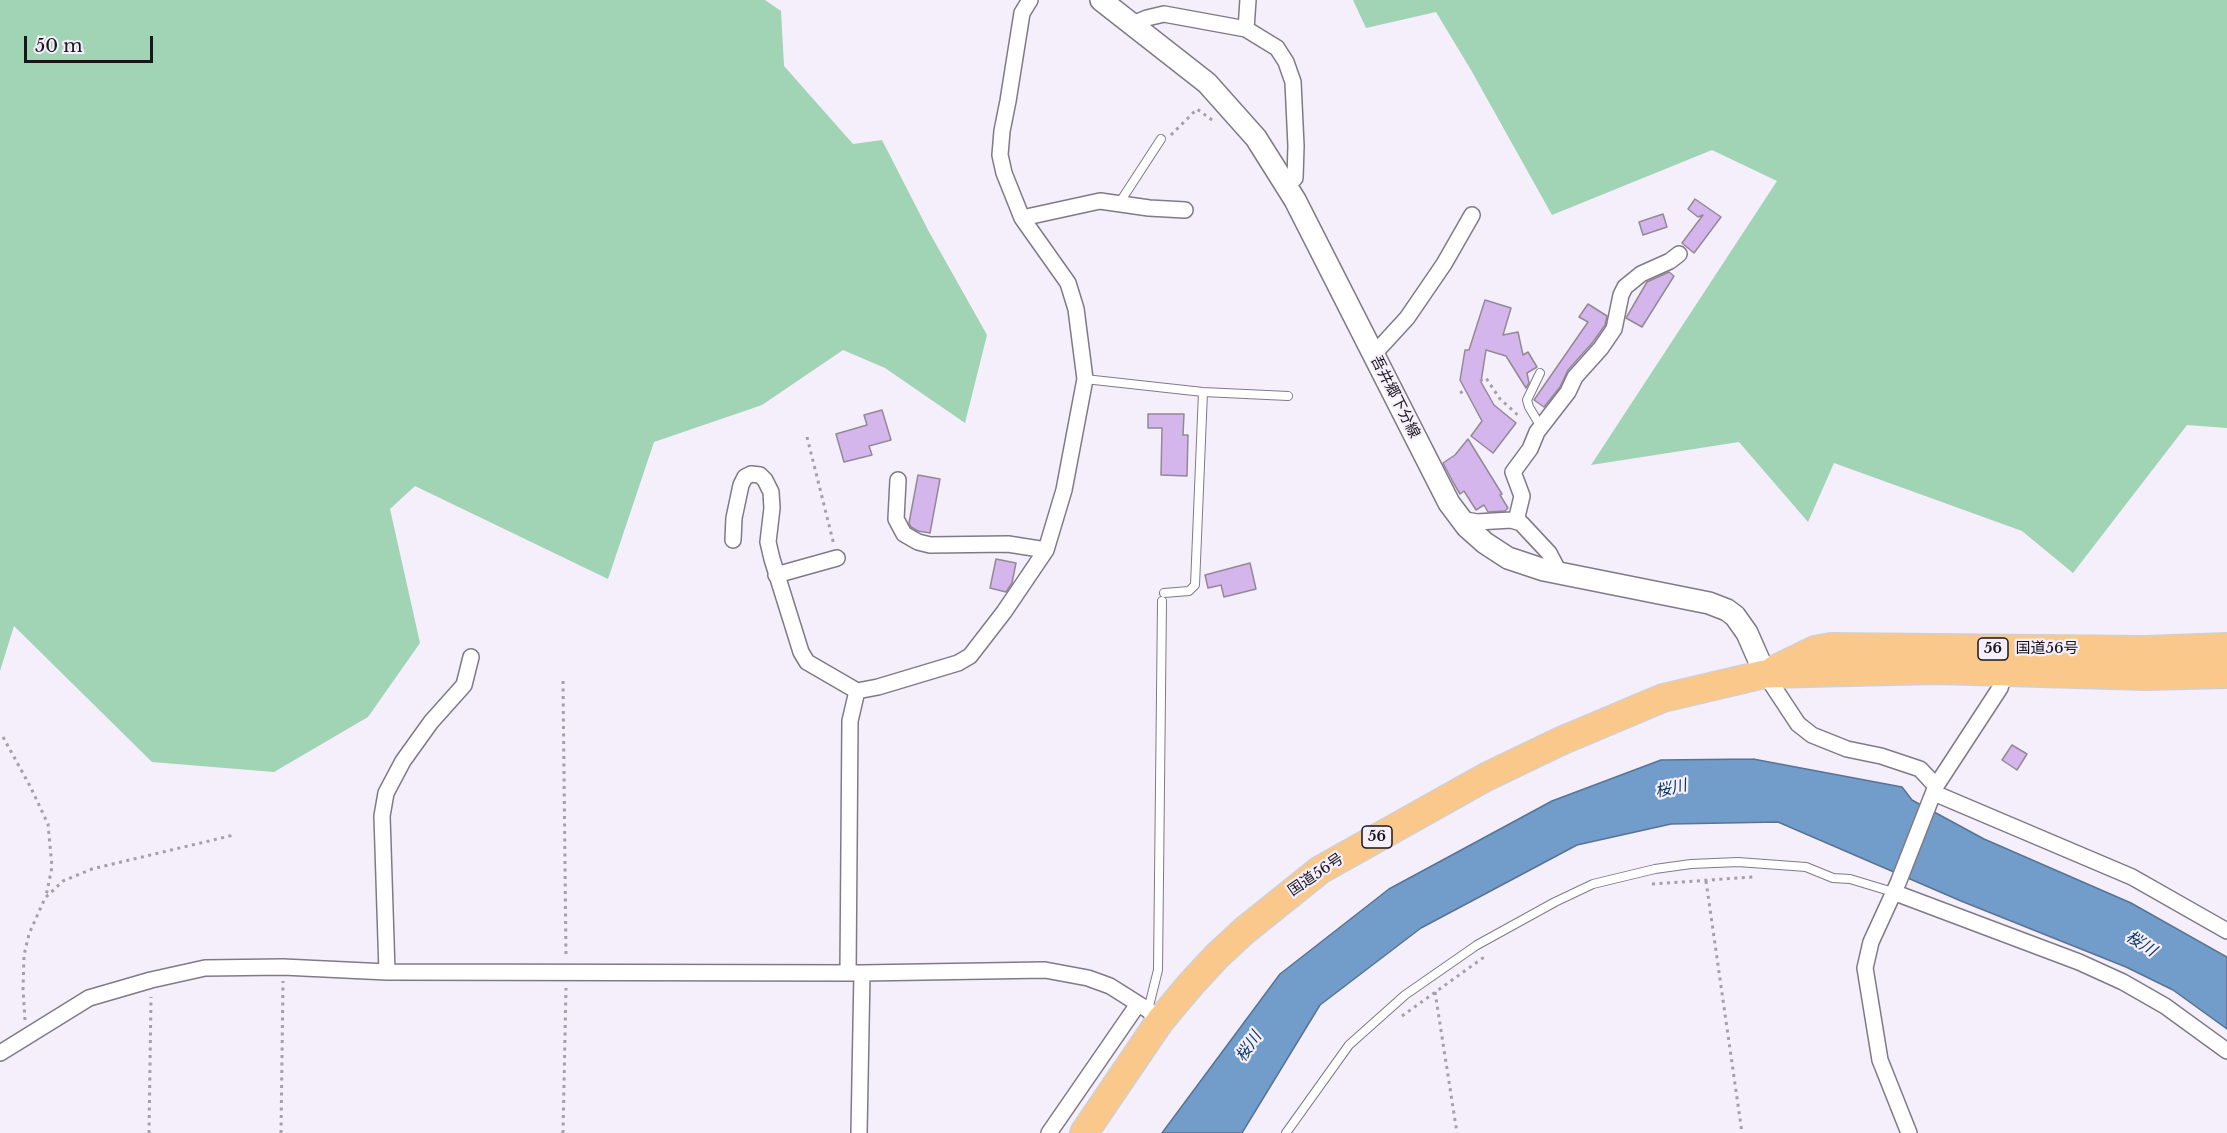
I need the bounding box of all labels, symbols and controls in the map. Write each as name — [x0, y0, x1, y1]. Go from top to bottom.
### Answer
scale bar — [27, 24, 156, 62]
text: 50 m — [35, 35, 83, 57]
street label: 吾井郷下分線 — [1367, 353, 1423, 441]
road number: 56 — [1978, 638, 2008, 660]
street label: 国道56号 — [2015, 640, 2079, 658]
water label: 桜川 — [1653, 776, 1689, 802]
road number: 56 — [1362, 826, 1392, 848]
street label: 国道56号 — [1285, 850, 1347, 900]
water label: 桜川 — [2122, 927, 2160, 961]
water label: 桜川 — [1232, 1028, 1266, 1066]

